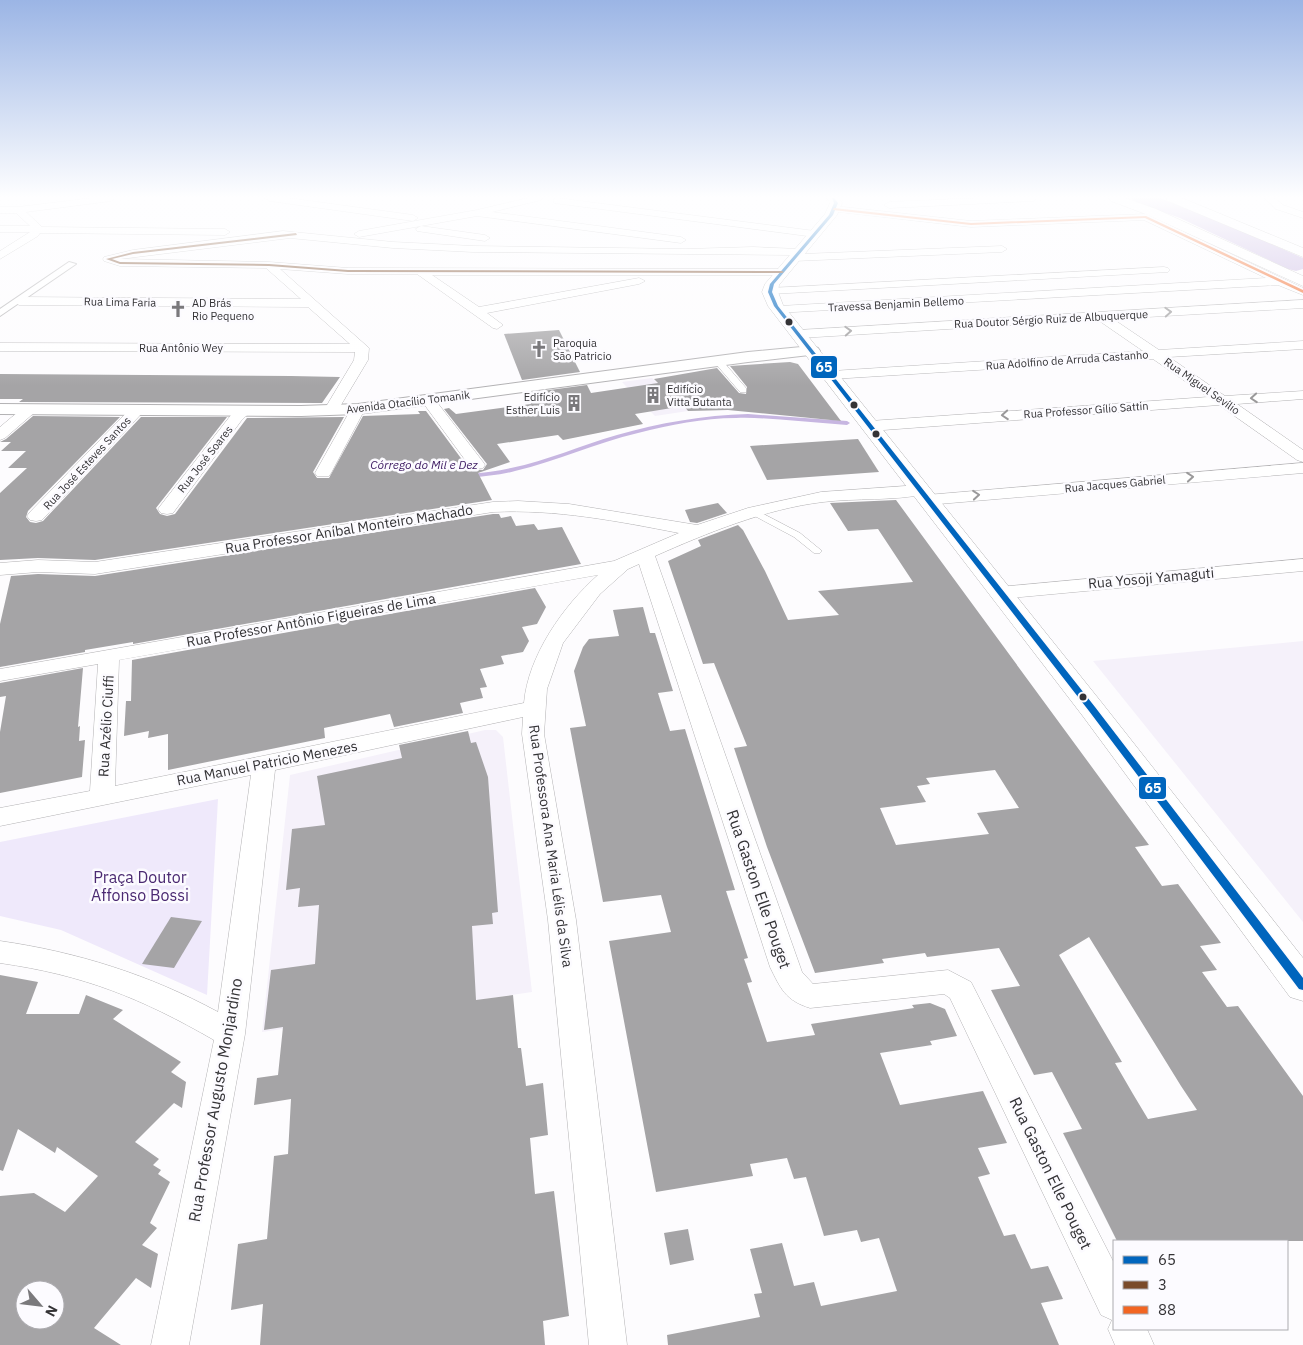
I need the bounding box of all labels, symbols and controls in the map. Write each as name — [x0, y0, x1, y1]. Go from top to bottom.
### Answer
street label: Travessa Benjamin Bellemo — [828, 293, 964, 315]
street label: Rua Lima Faria — [84, 294, 156, 310]
place label: AD Brás Rio Pequeno — [192, 296, 254, 323]
church icon: AD Brás Rio Pequeno — [168, 299, 188, 319]
one-way arrow — [1164, 306, 1172, 317]
street label: Rua Doutor Sérgio Ruiz de Albuquerque — [954, 307, 1148, 331]
unlabelled marker — [784, 317, 794, 327]
one-way arrow — [845, 326, 853, 337]
place label: Paroquia São Patricio — [553, 336, 612, 363]
church icon: Paroquia São Patricio — [529, 339, 549, 359]
street label: Rua Antônio Wey — [139, 341, 223, 355]
street label: Rua Adolfino de Arruda Castanho — [985, 347, 1149, 373]
line badge: 65 — [810, 355, 838, 379]
street label: Rua Miguel Sevílio — [1161, 355, 1243, 417]
text: 65 — [816, 358, 832, 376]
place label: Edifício Vitta Butanta — [667, 382, 732, 409]
building icon: Edifício Vitta Butanta — [643, 385, 663, 405]
street label: Avenida Otacílio Tomanik — [345, 387, 471, 417]
place label: Edifício Esther Luis — [506, 390, 560, 417]
one-way arrow — [1250, 392, 1258, 403]
building icon: Edifício Esther Luis — [564, 393, 584, 413]
street label: Rua Professor Gílio Sattin — [1023, 399, 1149, 421]
unlabelled marker — [849, 400, 859, 410]
one-way arrow — [1001, 410, 1009, 421]
street label: Rua José Esteves Santos — [40, 414, 134, 512]
street label: Rua José Soares — [174, 423, 236, 495]
unlabelled marker — [871, 429, 881, 439]
water label: Córrego do Mil e Dez — [370, 457, 478, 472]
one-way arrow — [1186, 472, 1194, 483]
street label: Rua Jacques Gabriel — [1064, 473, 1166, 495]
one-way arrow — [972, 490, 980, 501]
street label: Rua Professor Aníbal Monteiro Machado — [224, 500, 474, 557]
street label: Rua Yosoji Yamaguti — [1087, 564, 1215, 592]
street label: Rua Professor Antônio Figueiras de Lima — [185, 589, 438, 651]
street label: Rua Azélio Ciuffi — [94, 675, 118, 777]
unlabelled marker — [1078, 692, 1088, 702]
street label: Rua Professora Ana Maria Lélis da Silva — [525, 724, 577, 969]
street label: Rua Manuel Patricio Menezes — [175, 737, 359, 789]
line badge: 65 — [1138, 776, 1167, 800]
text: 65 — [1145, 779, 1161, 797]
street label: Rua Gaston Elle Pouget — [722, 807, 796, 971]
park label: Praça Doutor Affonso Bossi — [91, 867, 189, 905]
street label: Rua Professor Augusto Monjardino — [184, 976, 246, 1224]
street label: Rua Gaston Elle Pouget — [1005, 1094, 1097, 1252]
legend — [1113, 1240, 1288, 1330]
text: 65 — [1158, 1250, 1176, 1269]
text: 3 — [1158, 1275, 1167, 1294]
north arrow — [15, 1280, 65, 1330]
text: 88 — [1158, 1300, 1176, 1319]
text: N — [41, 1302, 62, 1320]

